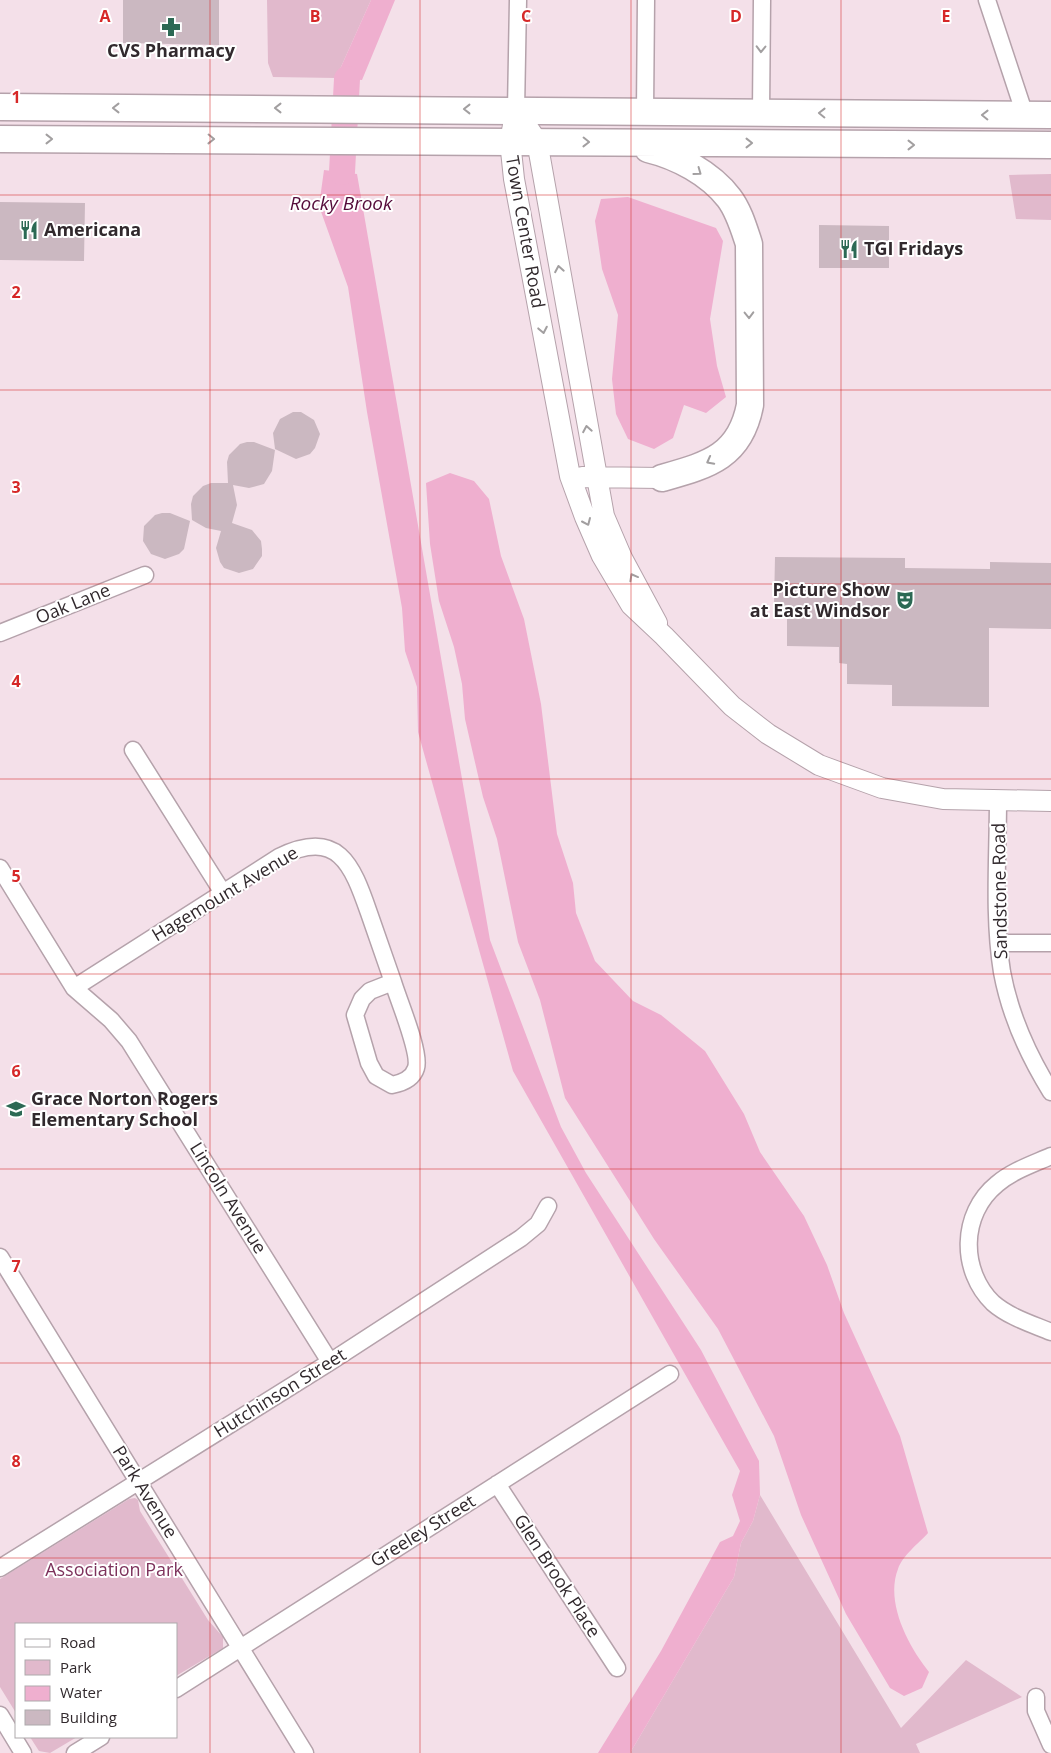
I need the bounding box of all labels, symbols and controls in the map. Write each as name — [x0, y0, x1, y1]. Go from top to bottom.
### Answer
text: A — [99, 5, 111, 27]
text: B — [310, 5, 320, 27]
text: C — [521, 5, 531, 27]
text: D — [730, 5, 742, 27]
text: E — [942, 5, 951, 27]
pharmacy icon: CVS Pharmacy — [160, 16, 182, 38]
place label: CVS Pharmacy — [107, 38, 236, 62]
one-way arrow — [756, 45, 766, 53]
text: 1 — [11, 86, 21, 108]
one-way arrow — [111, 103, 119, 113]
one-way arrow — [274, 103, 282, 114]
one-way arrow — [463, 104, 471, 115]
one-way arrow — [818, 108, 826, 118]
one-way arrow — [981, 110, 988, 120]
one-way arrow — [45, 134, 53, 144]
one-way arrow — [207, 134, 215, 145]
one-way arrow — [582, 137, 590, 147]
one-way arrow — [745, 138, 753, 148]
one-way arrow — [907, 139, 915, 150]
street label: Town Center Road — [501, 154, 551, 310]
one-way arrow — [692, 166, 701, 174]
water label: Rocky Brook — [290, 190, 393, 216]
place label: Americana — [44, 217, 141, 241]
restaurant icon: Americana — [18, 219, 40, 241]
place label: TGI Fridays — [864, 236, 963, 260]
restaurant icon: TGI Fridays — [838, 238, 860, 260]
one-way arrow — [555, 265, 565, 273]
text: 2 — [11, 281, 21, 303]
one-way arrow — [744, 312, 754, 320]
one-way arrow — [537, 326, 547, 335]
one-way arrow — [583, 425, 593, 433]
one-way arrow — [707, 455, 716, 465]
text: 3 — [11, 476, 21, 498]
one-way arrow — [581, 517, 592, 526]
one-way arrow — [629, 574, 639, 583]
street label: Oak Lane — [32, 577, 114, 629]
place label: Picture Show at East Windsor — [750, 577, 891, 622]
theatre icon: Picture Show at East Windsor — [894, 589, 916, 611]
text: 4 — [11, 670, 21, 692]
street label: Sandstone Road — [986, 823, 1012, 959]
street label: Hagemount Avenue — [147, 840, 302, 946]
text: 5 — [11, 865, 21, 887]
text: 6 — [11, 1060, 21, 1082]
place label: Grace Norton Rogers Elementary School — [31, 1086, 218, 1131]
school or university icon: Grace Norton Rogers Elementary School — [5, 1098, 27, 1120]
street label: Lincoln Avenue — [185, 1137, 273, 1258]
text: 7 — [11, 1255, 21, 1277]
street label: Hutchinson Street — [209, 1342, 350, 1442]
street label: Park Avenue — [108, 1441, 184, 1542]
text: 8 — [11, 1450, 21, 1472]
street label: Greeley Street — [366, 1488, 479, 1572]
street label: Glen Brook Place — [509, 1509, 607, 1642]
park label: Association Park — [45, 1557, 183, 1581]
legend — [15, 1623, 178, 1738]
text: Road — [60, 1632, 96, 1652]
text: Park — [60, 1657, 91, 1677]
text: Water — [60, 1682, 102, 1702]
text: Building — [60, 1707, 117, 1727]

